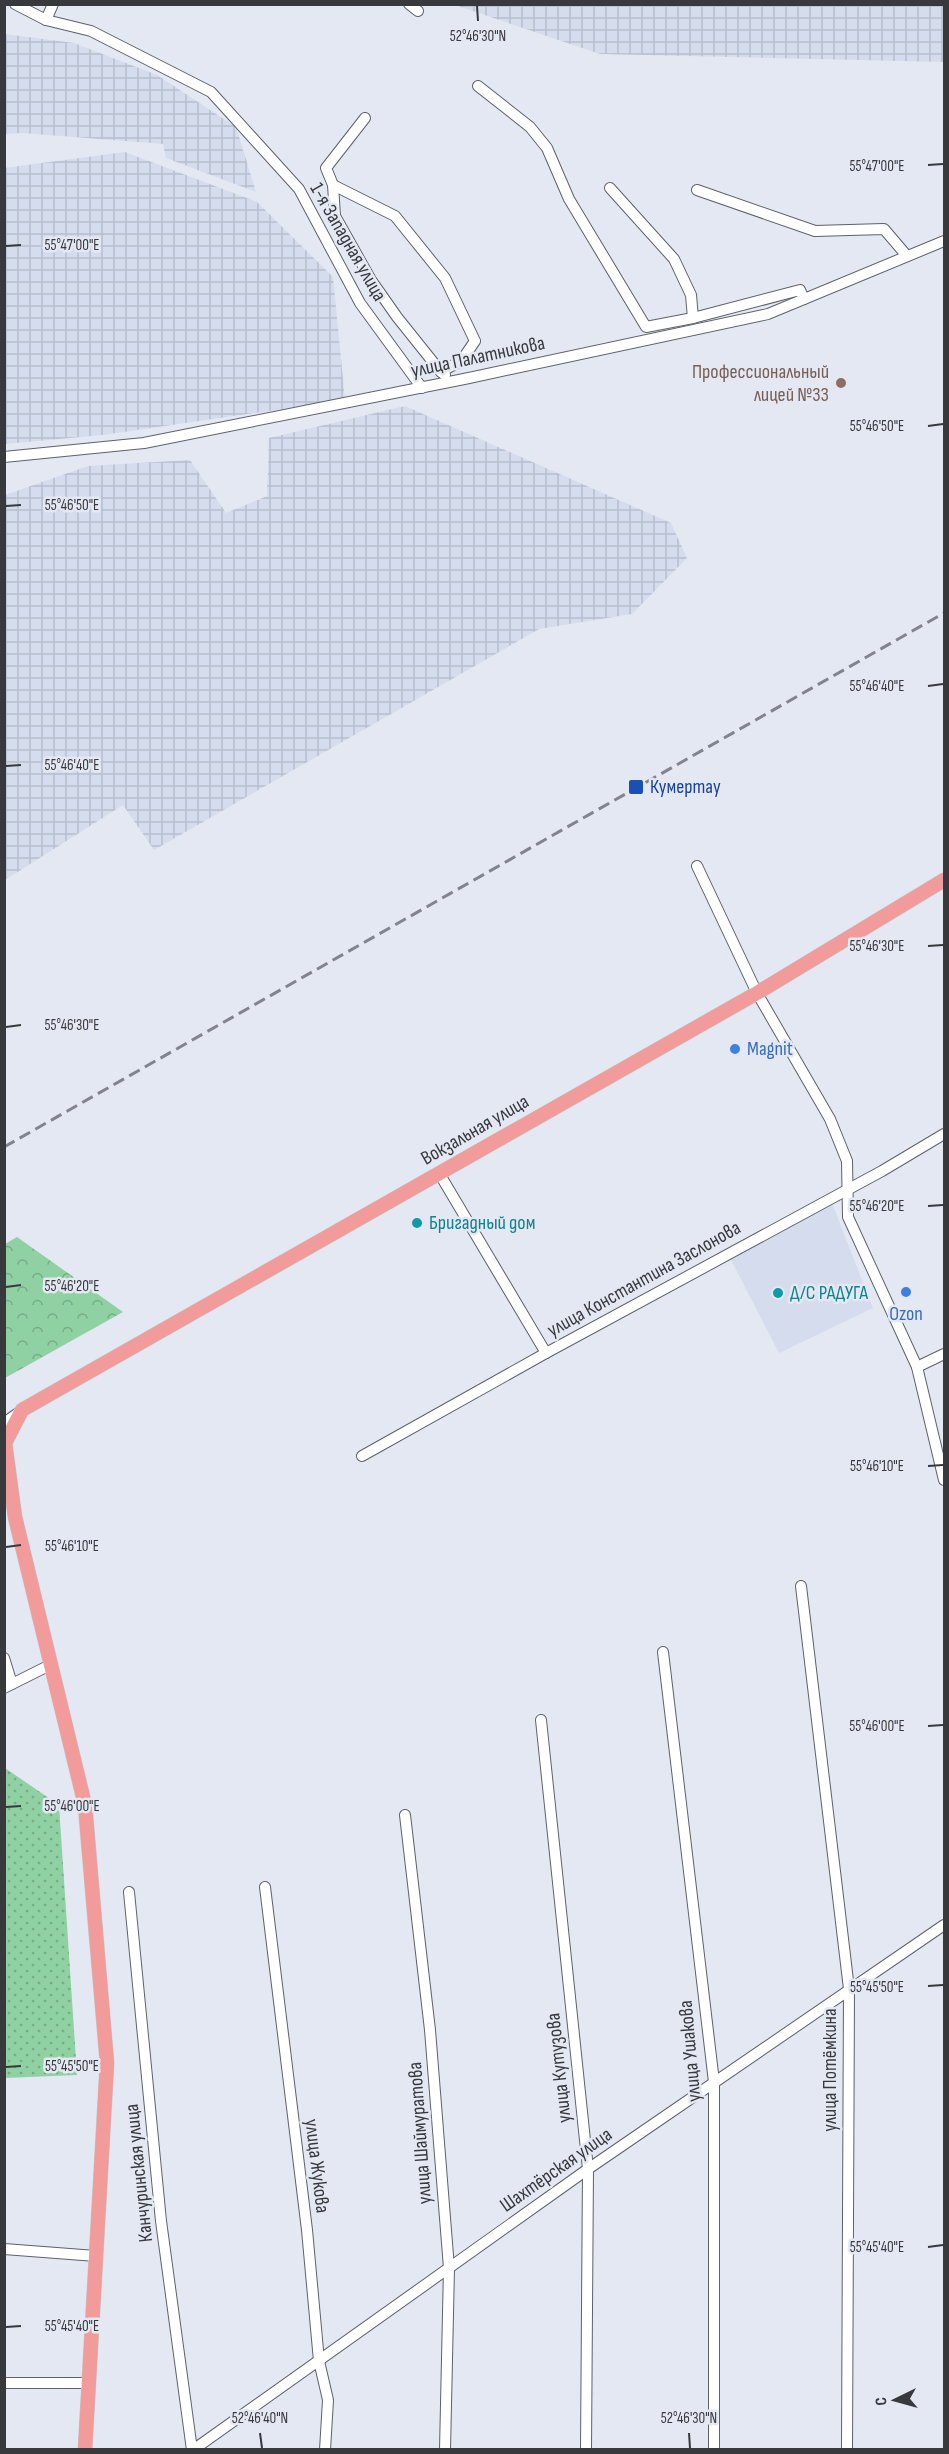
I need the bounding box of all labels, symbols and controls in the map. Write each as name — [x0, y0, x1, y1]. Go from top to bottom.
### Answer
text: 52°46'30"N — [450, 27, 506, 46]
text: 55°47'00"E — [849, 157, 905, 176]
street label: 1-я Западная улица — [304, 179, 392, 305]
text: 55°47'00"E — [44, 236, 100, 255]
street label: улица Палатникова — [409, 331, 547, 383]
place label: Профессиональный лицей №33 — [692, 360, 829, 407]
marker: Профессиональный лицей №33 — [834, 376, 848, 390]
text: 55°46'50"E — [850, 417, 904, 436]
text: 55°46'50"E — [45, 496, 99, 515]
text: 55°46'40"E — [850, 677, 904, 696]
text: 55°46'40"E — [45, 756, 99, 775]
place label: Кумертау — [650, 775, 721, 799]
marker: Кумертау — [627, 778, 645, 796]
text: 55°46'30"E — [850, 937, 904, 956]
text: 55°46'30"E — [45, 1016, 99, 1035]
place label: Magnit — [747, 1037, 793, 1061]
marker: Magnit — [728, 1042, 742, 1056]
street label: Вокзальная улица — [417, 1089, 533, 1171]
text: 55°46'20"E — [850, 1197, 904, 1216]
place label: Бригадный дом — [429, 1211, 535, 1235]
marker: Бригадный дом — [410, 1216, 424, 1230]
street label: улица Константина Заслонова — [543, 1216, 745, 1342]
text: 55°46'20"E — [45, 1277, 99, 1296]
place label: Д/С РАДУГА — [790, 1281, 869, 1305]
marker: Ozon — [899, 1285, 913, 1299]
marker: Д/С РАДУГА — [771, 1286, 785, 1300]
place label: Ozon — [889, 1302, 923, 1326]
text: 55°46'10"E — [850, 1457, 904, 1476]
text: 55°46'10"E — [45, 1537, 99, 1556]
text: 55°46'00"E — [849, 1717, 905, 1736]
text: 55°46'00"E — [44, 1797, 100, 1816]
text: 55°45'50"E — [850, 1978, 904, 1997]
street label: улица Ушакова — [674, 1999, 706, 2103]
street label: улица Потёмкина — [818, 2008, 842, 2132]
street label: улица Кутузова — [541, 2012, 577, 2124]
text: 55°45'50"E — [45, 2057, 99, 2076]
street label: улица Шаймуратова — [403, 2061, 437, 2205]
street label: Канчуринская улица — [120, 2103, 158, 2243]
street label: улица Жукова — [299, 2118, 335, 2214]
street label: Шахтёрская улица — [495, 2123, 617, 2217]
text: 55°45'40"E — [850, 2238, 904, 2257]
text: 55°45'40"E — [45, 2317, 99, 2336]
north arrow — [865, 2370, 925, 2430]
text: С — [872, 2396, 891, 2406]
text: 52°46'40"N — [232, 2409, 288, 2428]
text: 52°46'30"N — [661, 2409, 717, 2428]

